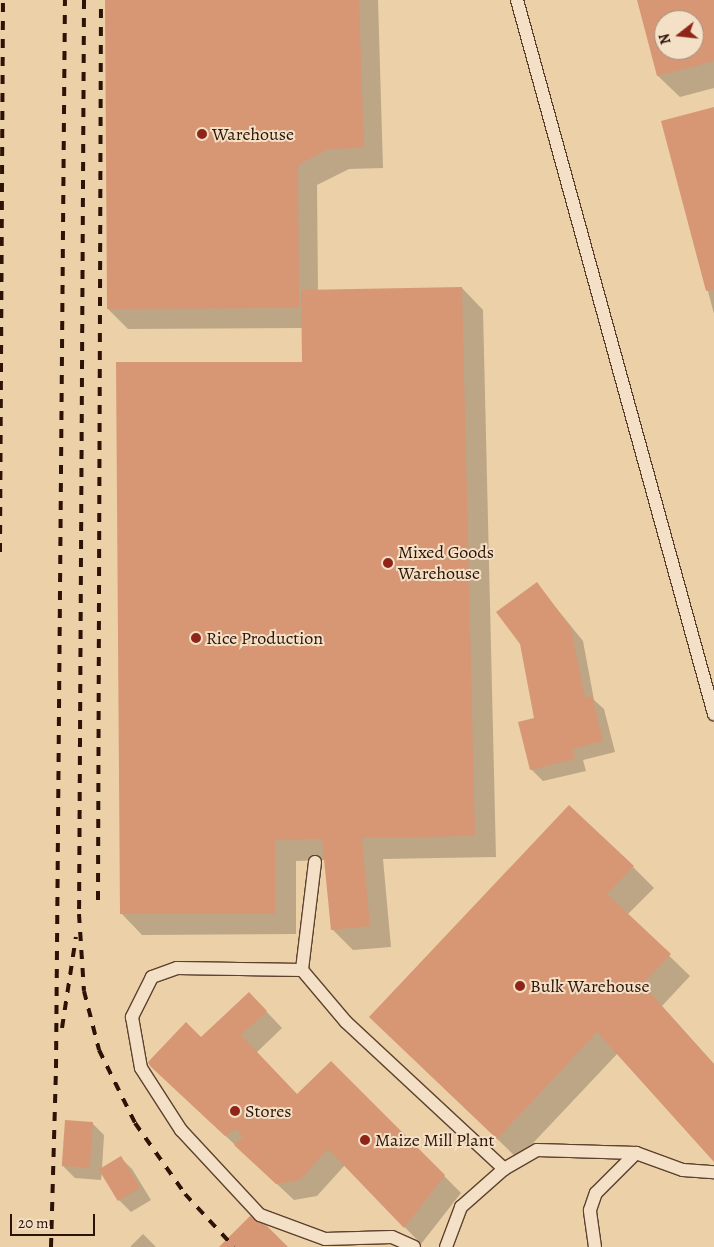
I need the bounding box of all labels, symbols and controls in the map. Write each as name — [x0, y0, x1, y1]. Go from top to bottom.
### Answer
north arrow — [654, 10, 704, 60]
text: N — [655, 31, 676, 47]
place label: Warehouse — [212, 123, 294, 145]
marker: Warehouse — [196, 128, 208, 140]
place label: Mixed Goods Warehouse — [398, 542, 494, 584]
marker: Mixed Goods Warehouse — [382, 557, 394, 569]
place label: Rice Production — [206, 627, 323, 649]
marker: Rice Production — [190, 632, 202, 644]
place label: Bulk Warehouse — [530, 975, 650, 997]
marker: Bulk Warehouse — [514, 980, 526, 992]
place label: Stores — [245, 1100, 291, 1122]
marker: Stores — [229, 1105, 241, 1117]
place label: Maize Mill Plant — [375, 1129, 494, 1151]
marker: Maize Mill Plant — [359, 1134, 371, 1146]
scale bar — [12, 1204, 98, 1236]
text: 20 m — [18, 1213, 49, 1233]

